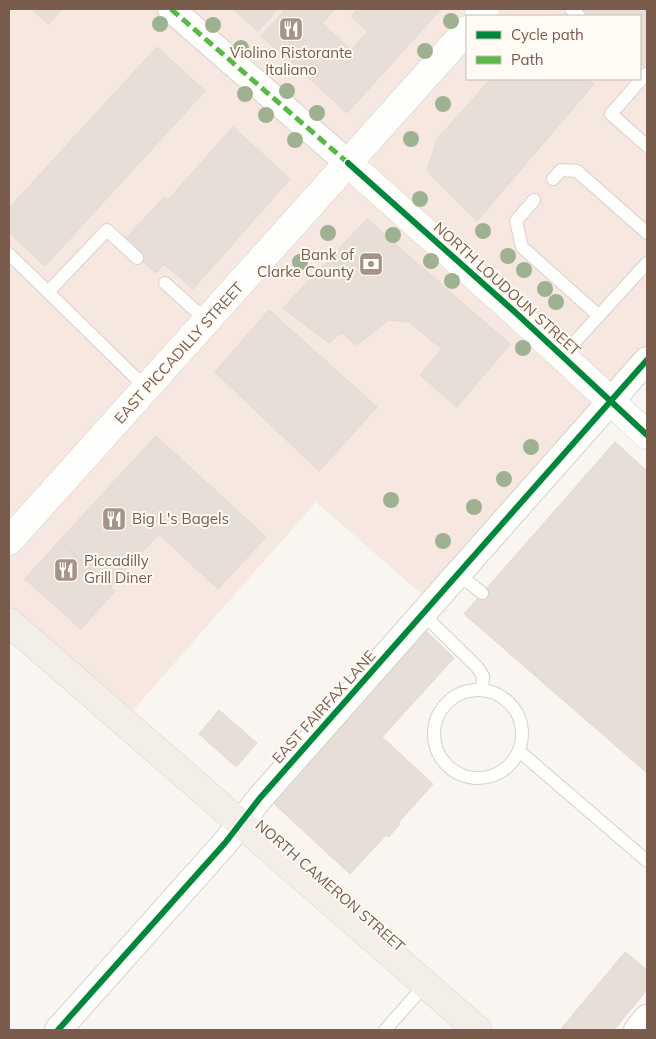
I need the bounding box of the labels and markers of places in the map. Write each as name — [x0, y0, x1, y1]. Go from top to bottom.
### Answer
restaurant icon: Violino Ristorante Italiano — [278, 16, 304, 42]
place label: Violino Ristorante Italiano — [230, 43, 352, 79]
place label: Bank of Clarke County — [257, 245, 355, 281]
bank icon: Bank of Clarke County — [358, 251, 384, 277]
restaurant icon: Big L's Bagels — [101, 506, 127, 532]
place label: Big L's Bagels — [132, 509, 229, 528]
place label: Piccadilly Grill Diner — [84, 551, 153, 587]
restaurant icon: Piccadilly Grill Diner — [53, 557, 79, 583]

